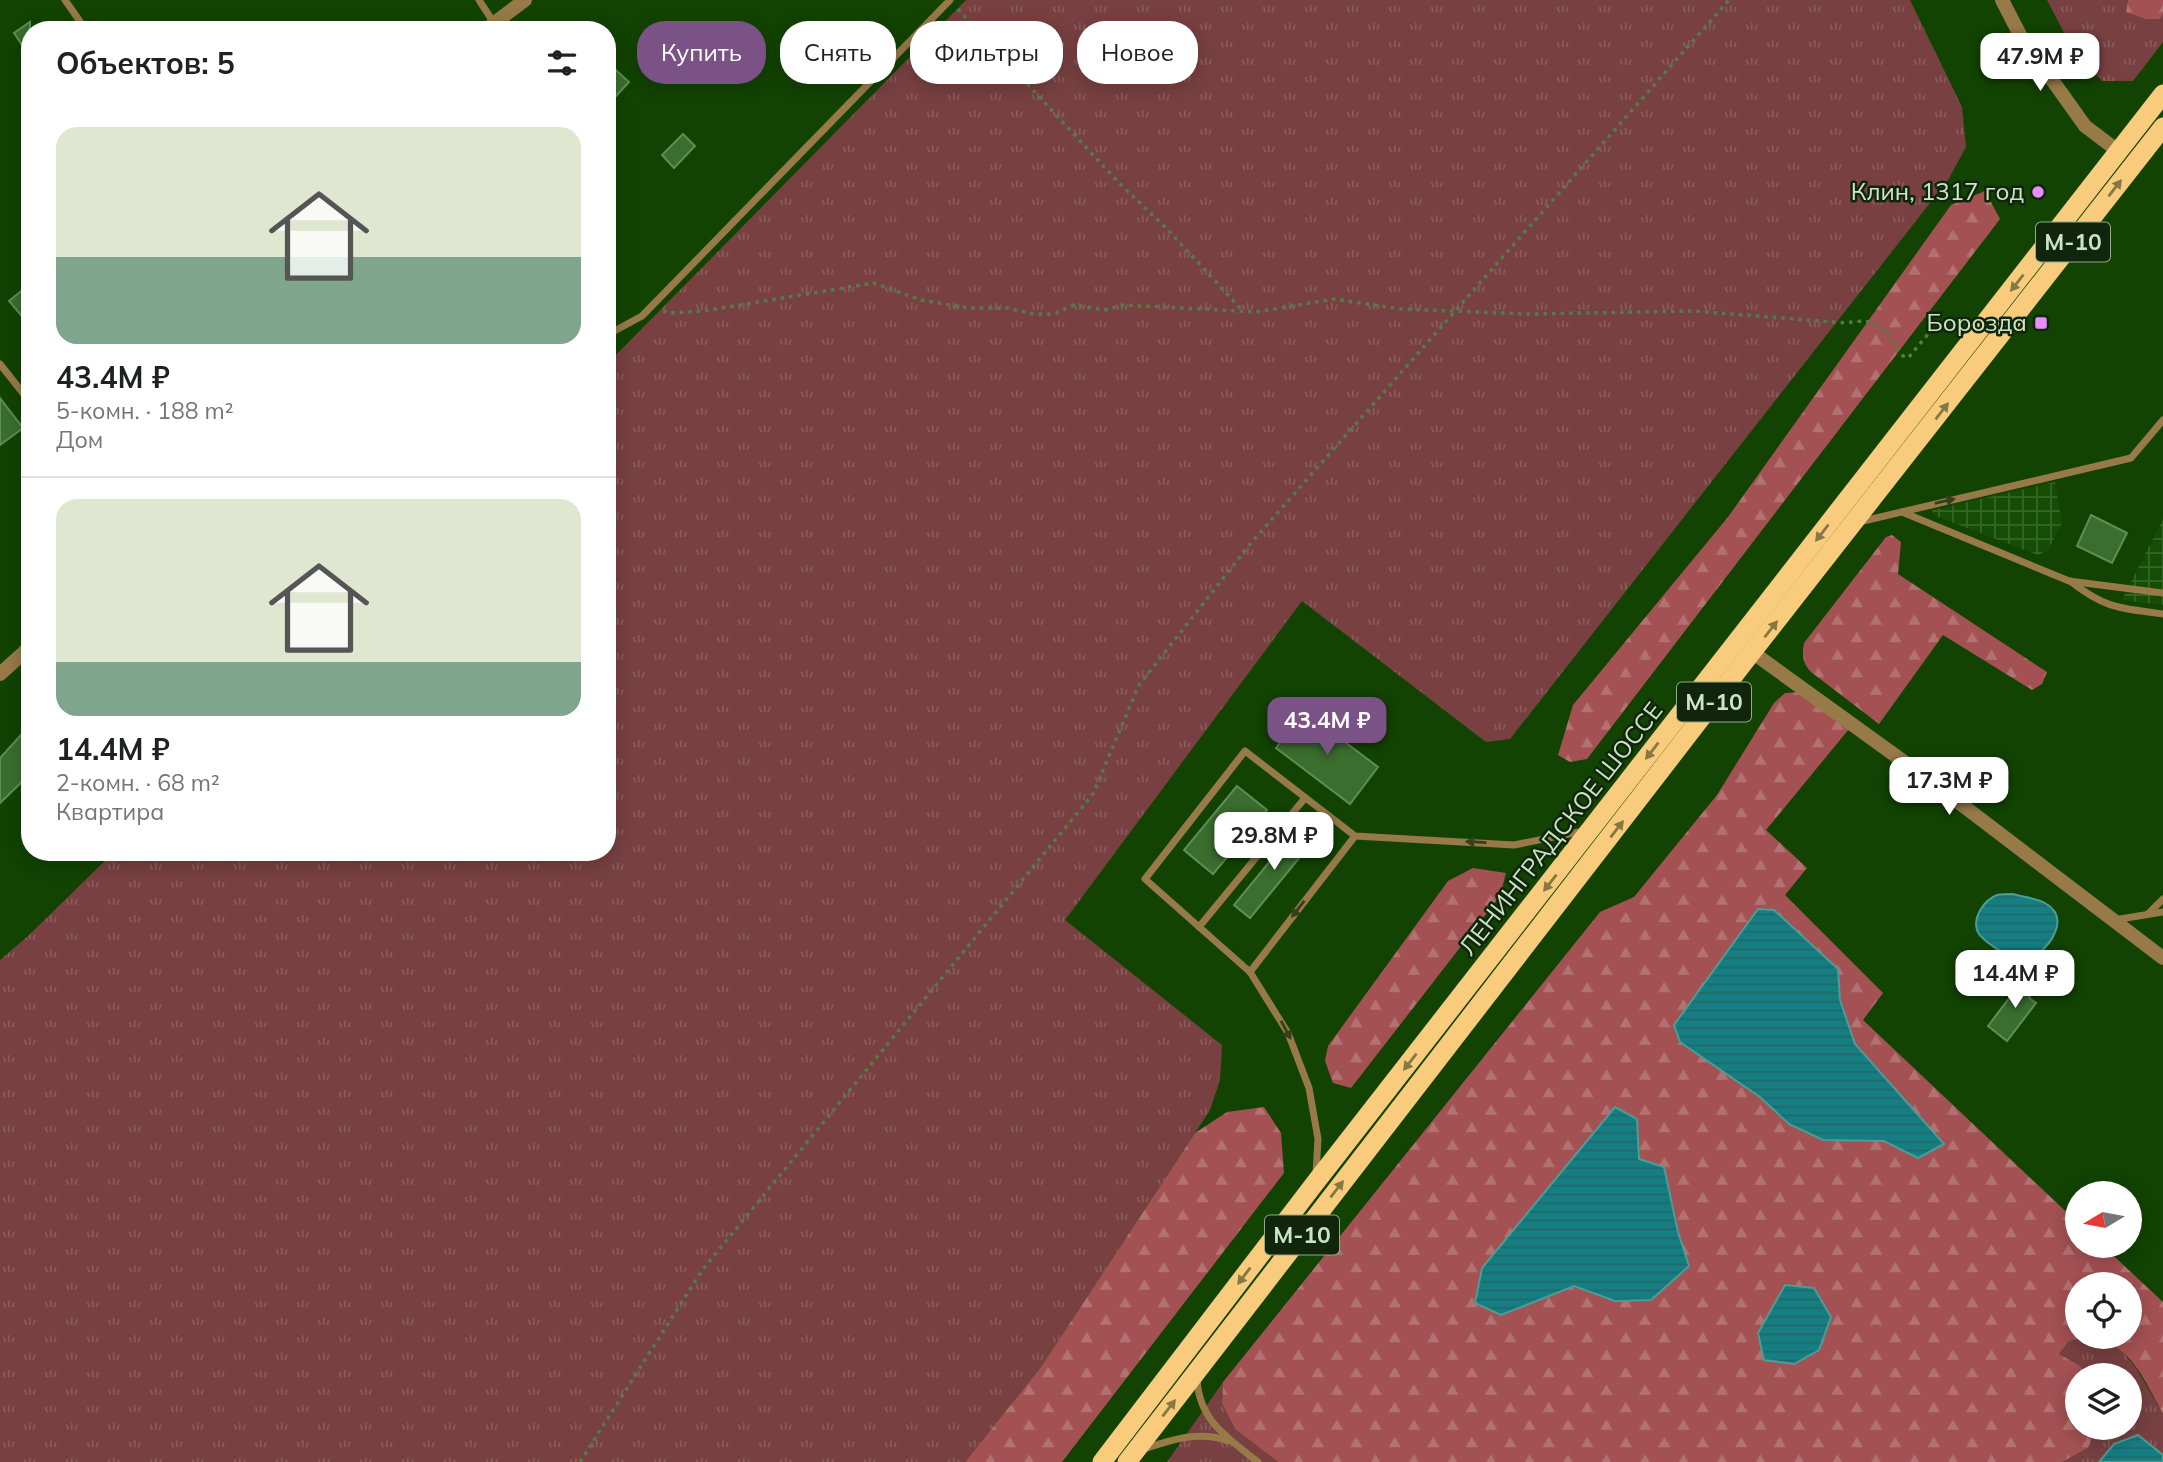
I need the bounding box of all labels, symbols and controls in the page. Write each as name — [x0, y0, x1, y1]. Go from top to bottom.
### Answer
chip: Купить — [637, 21, 766, 84]
chip: Снять — [780, 21, 896, 84]
chip: Фильтры — [910, 21, 1063, 84]
chip: Новое — [1077, 21, 1198, 84]
pin: 47.9M ₽ — [1975, 34, 2105, 93]
text: 47.9M ₽ — [1996, 41, 2084, 70]
text: Объектов: 5 — [56, 44, 235, 82]
icon: filters — [543, 44, 581, 82]
icon: home — [256, 173, 382, 299]
place label: Клин, 1317 год — [1851, 176, 2024, 206]
one-way arrow — [2108, 179, 2123, 197]
marker: Клин, 1317 год — [2030, 184, 2046, 200]
road number: М-10 — [2036, 222, 2110, 262]
one-way arrow — [2010, 274, 2024, 292]
place label: Борозда — [1927, 307, 2027, 337]
marker: Борозда — [2033, 315, 2049, 331]
text: 43.4M ₽ — [56, 358, 170, 396]
text: 5-комн. · 188 m² — [56, 396, 234, 425]
one-way arrow — [1935, 402, 1949, 420]
text: Дом — [56, 425, 103, 454]
one-way arrow — [1934, 495, 1956, 506]
one-way arrow — [1814, 524, 1829, 542]
icon: home — [256, 545, 382, 671]
one-way arrow — [1763, 621, 1778, 639]
road number: М-10 — [1677, 682, 1751, 722]
street label: ЛЕНИНГРАДСКОЕ ШОССЕ — [1452, 696, 1668, 961]
pin: 43.4M ₽ — [1262, 698, 1392, 757]
text: 43.4M ₽ — [1283, 705, 1371, 734]
text: 14.4M ₽ — [56, 730, 170, 768]
one-way arrow — [1644, 742, 1659, 760]
pin: 17.3M ₽ — [1884, 758, 2014, 817]
text: 17.3M ₽ — [1905, 765, 1993, 794]
text: 2-комн. · 68 m² — [56, 768, 220, 797]
text: Квартира — [56, 797, 164, 826]
pin: 29.8M ₽ — [1209, 812, 1339, 872]
text: 29.8M ₽ — [1230, 820, 1318, 849]
one-way arrow — [1609, 820, 1624, 838]
one-way arrow — [1465, 837, 1487, 848]
one-way arrow — [1543, 874, 1557, 892]
one-way arrow — [1291, 900, 1306, 918]
pin: 14.4M ₽ — [1950, 950, 2080, 1010]
text: 14.4M ₽ — [1971, 958, 2059, 987]
one-way arrow — [1280, 1020, 1291, 1040]
one-way arrow — [1402, 1053, 1417, 1071]
one-way arrow — [1330, 1180, 1345, 1198]
north arrow — [2065, 1181, 2142, 1258]
map controls — [2065, 1181, 2142, 1440]
road number: М-10 — [1265, 1216, 1339, 1254]
one-way arrow — [1237, 1267, 1252, 1285]
button: locate — [2065, 1272, 2142, 1349]
button: layers — [2065, 1363, 2142, 1440]
one-way arrow — [1162, 1399, 1176, 1417]

